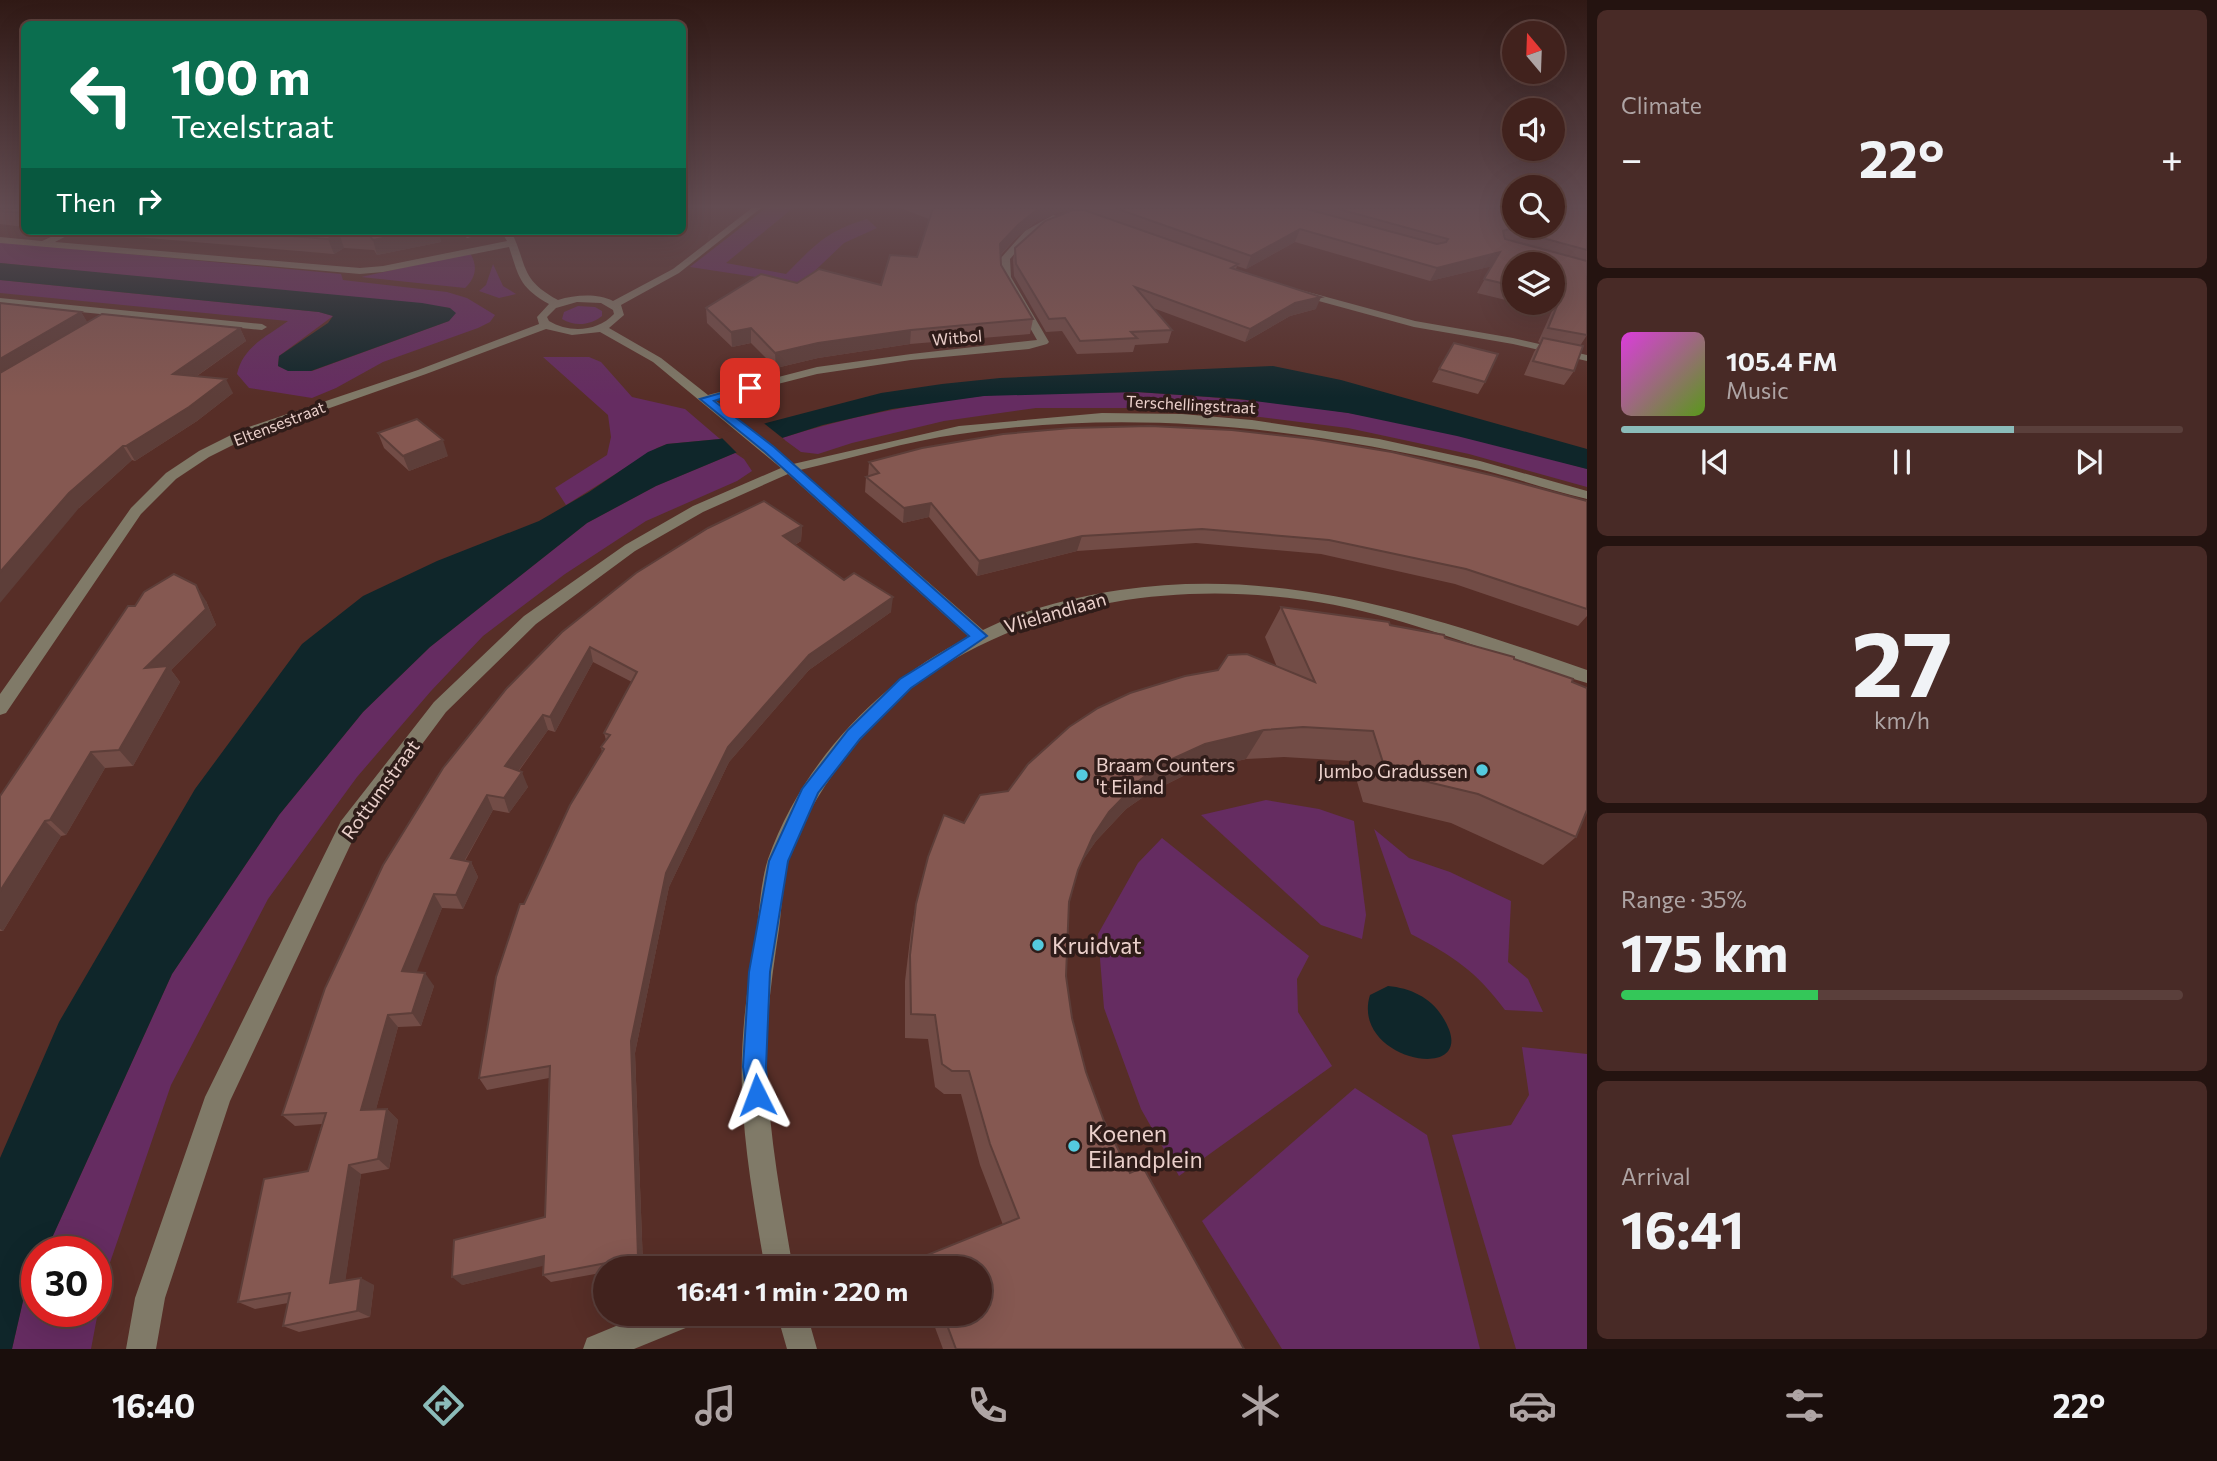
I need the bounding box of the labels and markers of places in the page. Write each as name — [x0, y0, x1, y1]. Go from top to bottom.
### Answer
pin — [720, 358, 780, 418]
place label: Braam Counters 't Eiland — [1096, 753, 1235, 798]
place label: Jumbo Gradussen — [1318, 759, 1468, 782]
marker: Jumbo Gradussen — [1474, 762, 1490, 778]
marker: Braam Counters 't Eiland — [1074, 767, 1090, 783]
place label: Kruidvat — [1052, 931, 1142, 959]
marker: Kruidvat — [1030, 937, 1046, 953]
place label: Koenen Eilandplein — [1088, 1119, 1203, 1173]
marker: Koenen Eilandplein — [1066, 1138, 1082, 1154]

